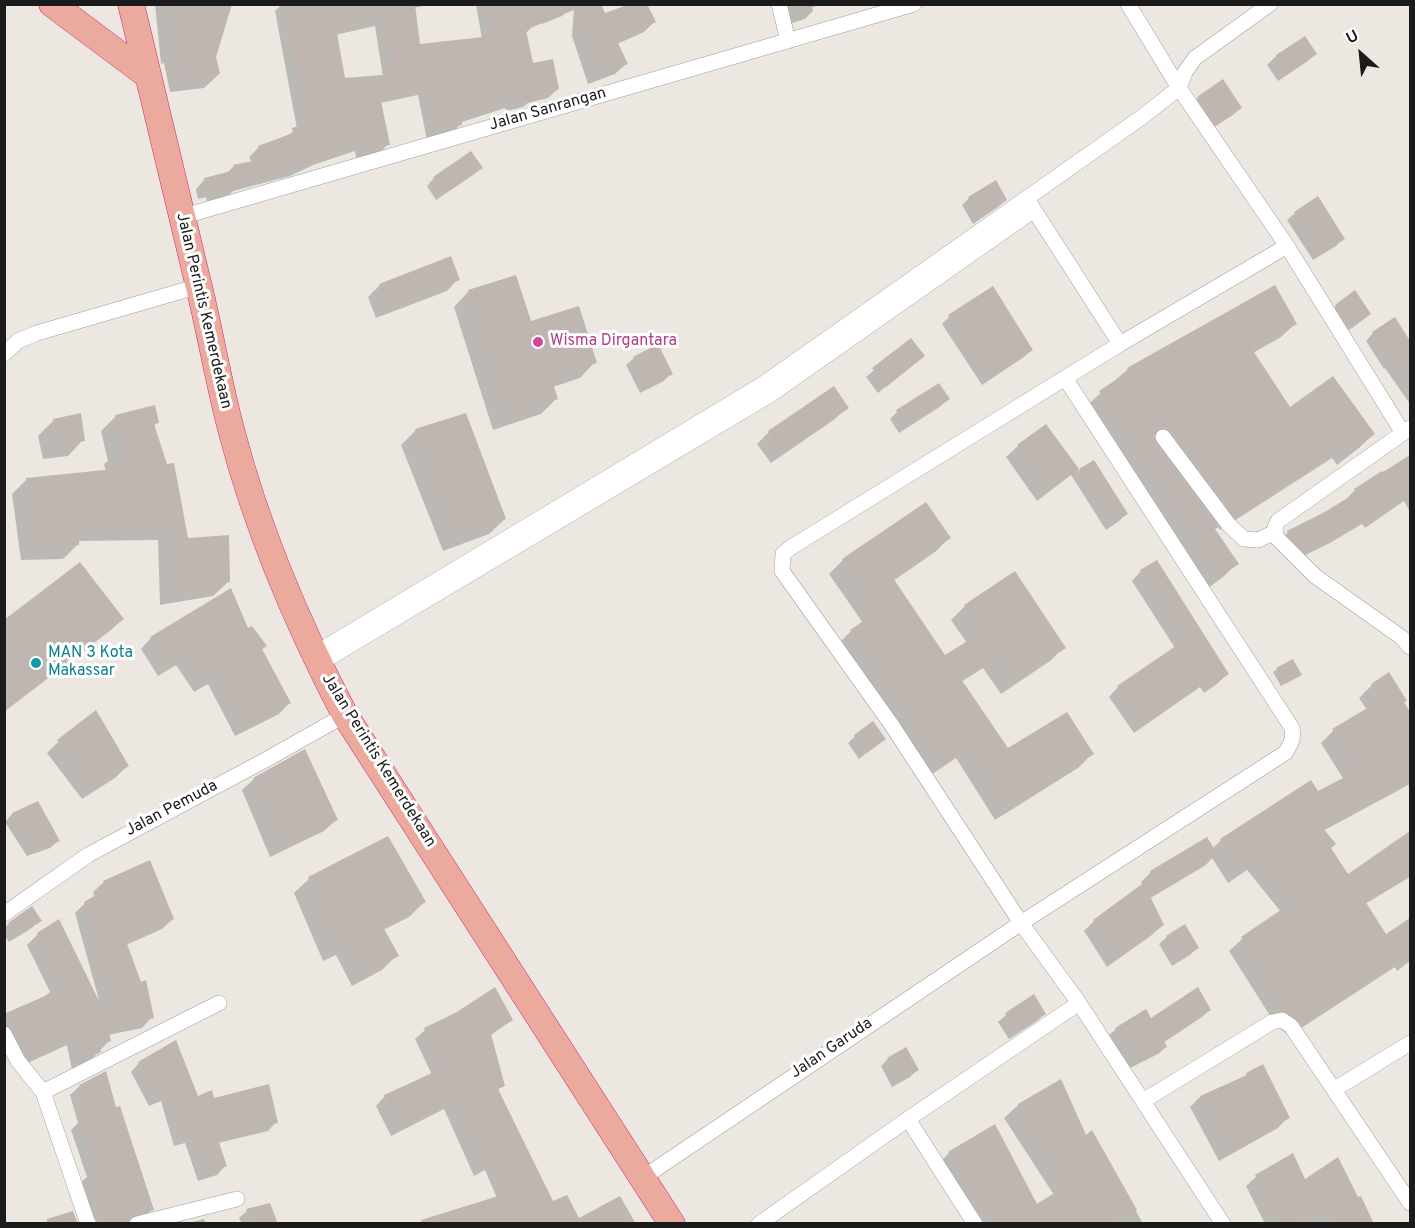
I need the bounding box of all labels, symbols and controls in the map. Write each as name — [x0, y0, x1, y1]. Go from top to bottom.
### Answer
north arrow — [1331, 24, 1391, 84]
text: U — [1343, 26, 1362, 49]
street label: Jalan Sanrangan — [487, 84, 609, 136]
street label: Jalan Perintis Kemerdekaan — [171, 211, 235, 411]
place label: Wisma Dirgantara — [550, 332, 677, 352]
marker: Wisma Dirgantara — [531, 335, 545, 349]
place label: MAN 3 Kota Makassar — [48, 644, 133, 682]
marker: MAN 3 Kota Makassar — [29, 656, 43, 670]
street label: Jalan Perintis Kemerdekaan — [317, 671, 439, 851]
street label: Jalan Pemuda — [123, 777, 221, 841]
street label: Jalan Garuda — [787, 1015, 877, 1083]

